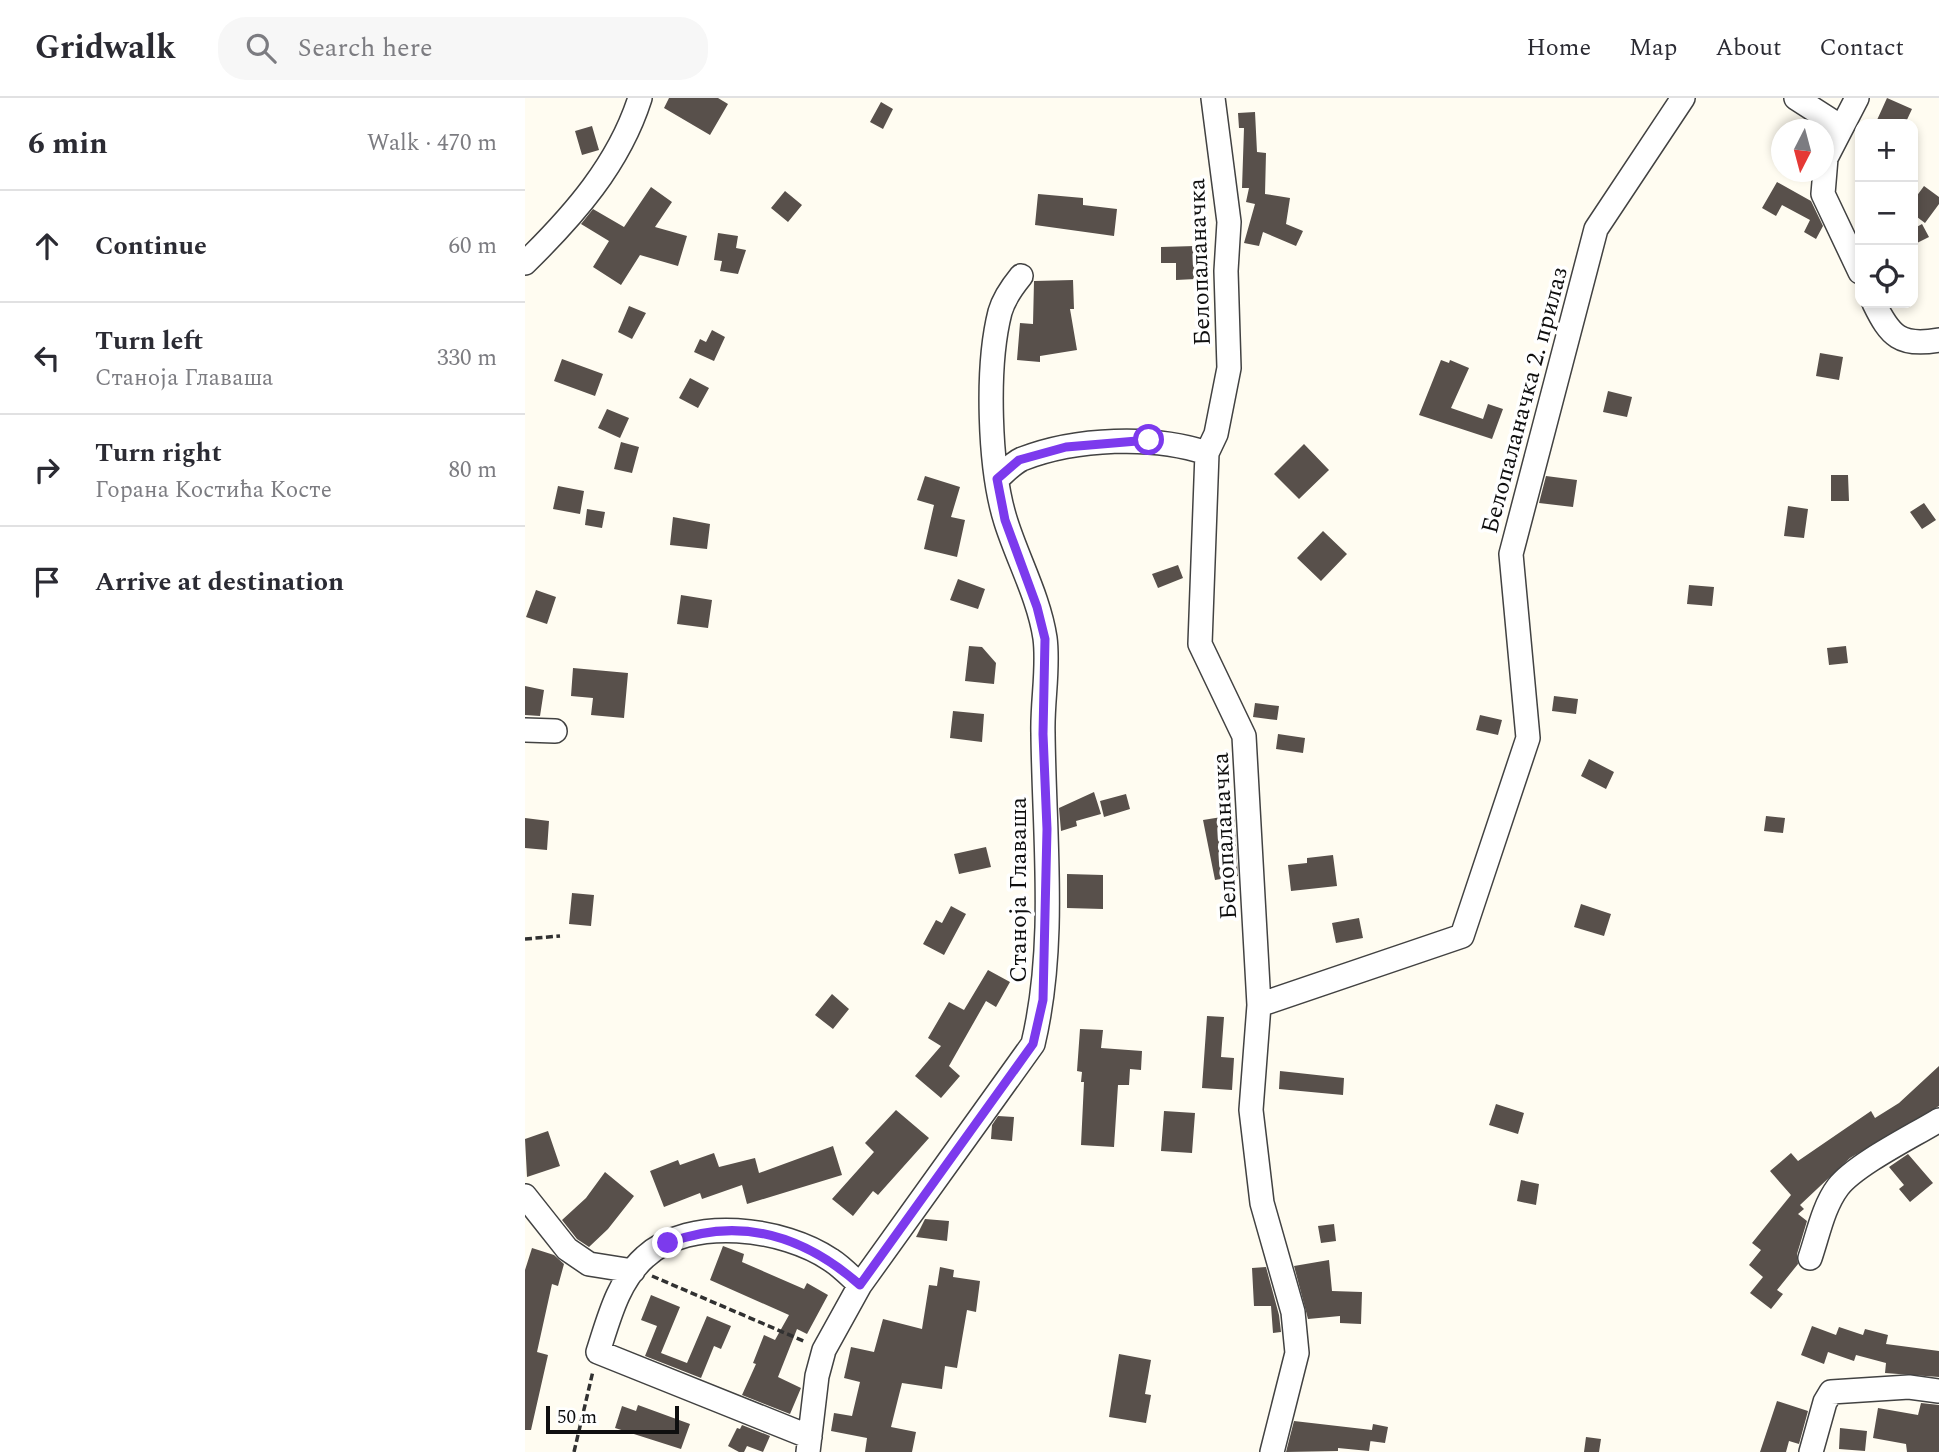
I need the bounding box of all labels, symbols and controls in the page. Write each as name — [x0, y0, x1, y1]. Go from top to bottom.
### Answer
search box — [218, 17, 708, 80]
text: Gridwalk — [35, 23, 176, 73]
text: Search here — [298, 28, 433, 68]
icon: search — [242, 29, 280, 67]
text: Home — [1526, 30, 1591, 66]
text: Map — [1629, 30, 1677, 66]
text: About — [1715, 30, 1781, 66]
text: Contact — [1819, 30, 1904, 66]
north arrow — [1771, 119, 1834, 182]
map controls — [1855, 119, 1918, 308]
button: + — [1855, 119, 1918, 182]
text: 6 min — [28, 121, 108, 167]
text: Walk · 470 m — [367, 126, 497, 161]
street label: Белопаланачка — [1179, 177, 1221, 346]
button: − — [1855, 182, 1918, 245]
text: Continue — [95, 226, 207, 266]
icon: ahead — [28, 227, 66, 265]
text: 60 m — [448, 229, 497, 264]
button: locate — [1855, 245, 1918, 308]
street label: Белопаланачка 2. прилаз — [1472, 263, 1578, 538]
text: Turn left — [95, 321, 203, 361]
icon: left — [28, 339, 66, 377]
text: 330 m — [437, 341, 497, 376]
text: Станоја Главаша — [95, 361, 273, 396]
route start — [1133, 424, 1164, 455]
text: Turn right — [95, 433, 222, 473]
icon: right — [28, 451, 66, 489]
text: 80 m — [448, 453, 497, 488]
text: Горана Костића Косте — [95, 473, 332, 508]
text: Arrive at destination — [95, 562, 344, 602]
icon: arrive — [28, 563, 66, 601]
street label: Белопаланачка — [1203, 751, 1247, 921]
street label: Станоја Главаша — [1001, 797, 1037, 983]
route end — [652, 1227, 683, 1258]
scale bar — [546, 1403, 679, 1435]
text: 50 m — [557, 1403, 597, 1432]

